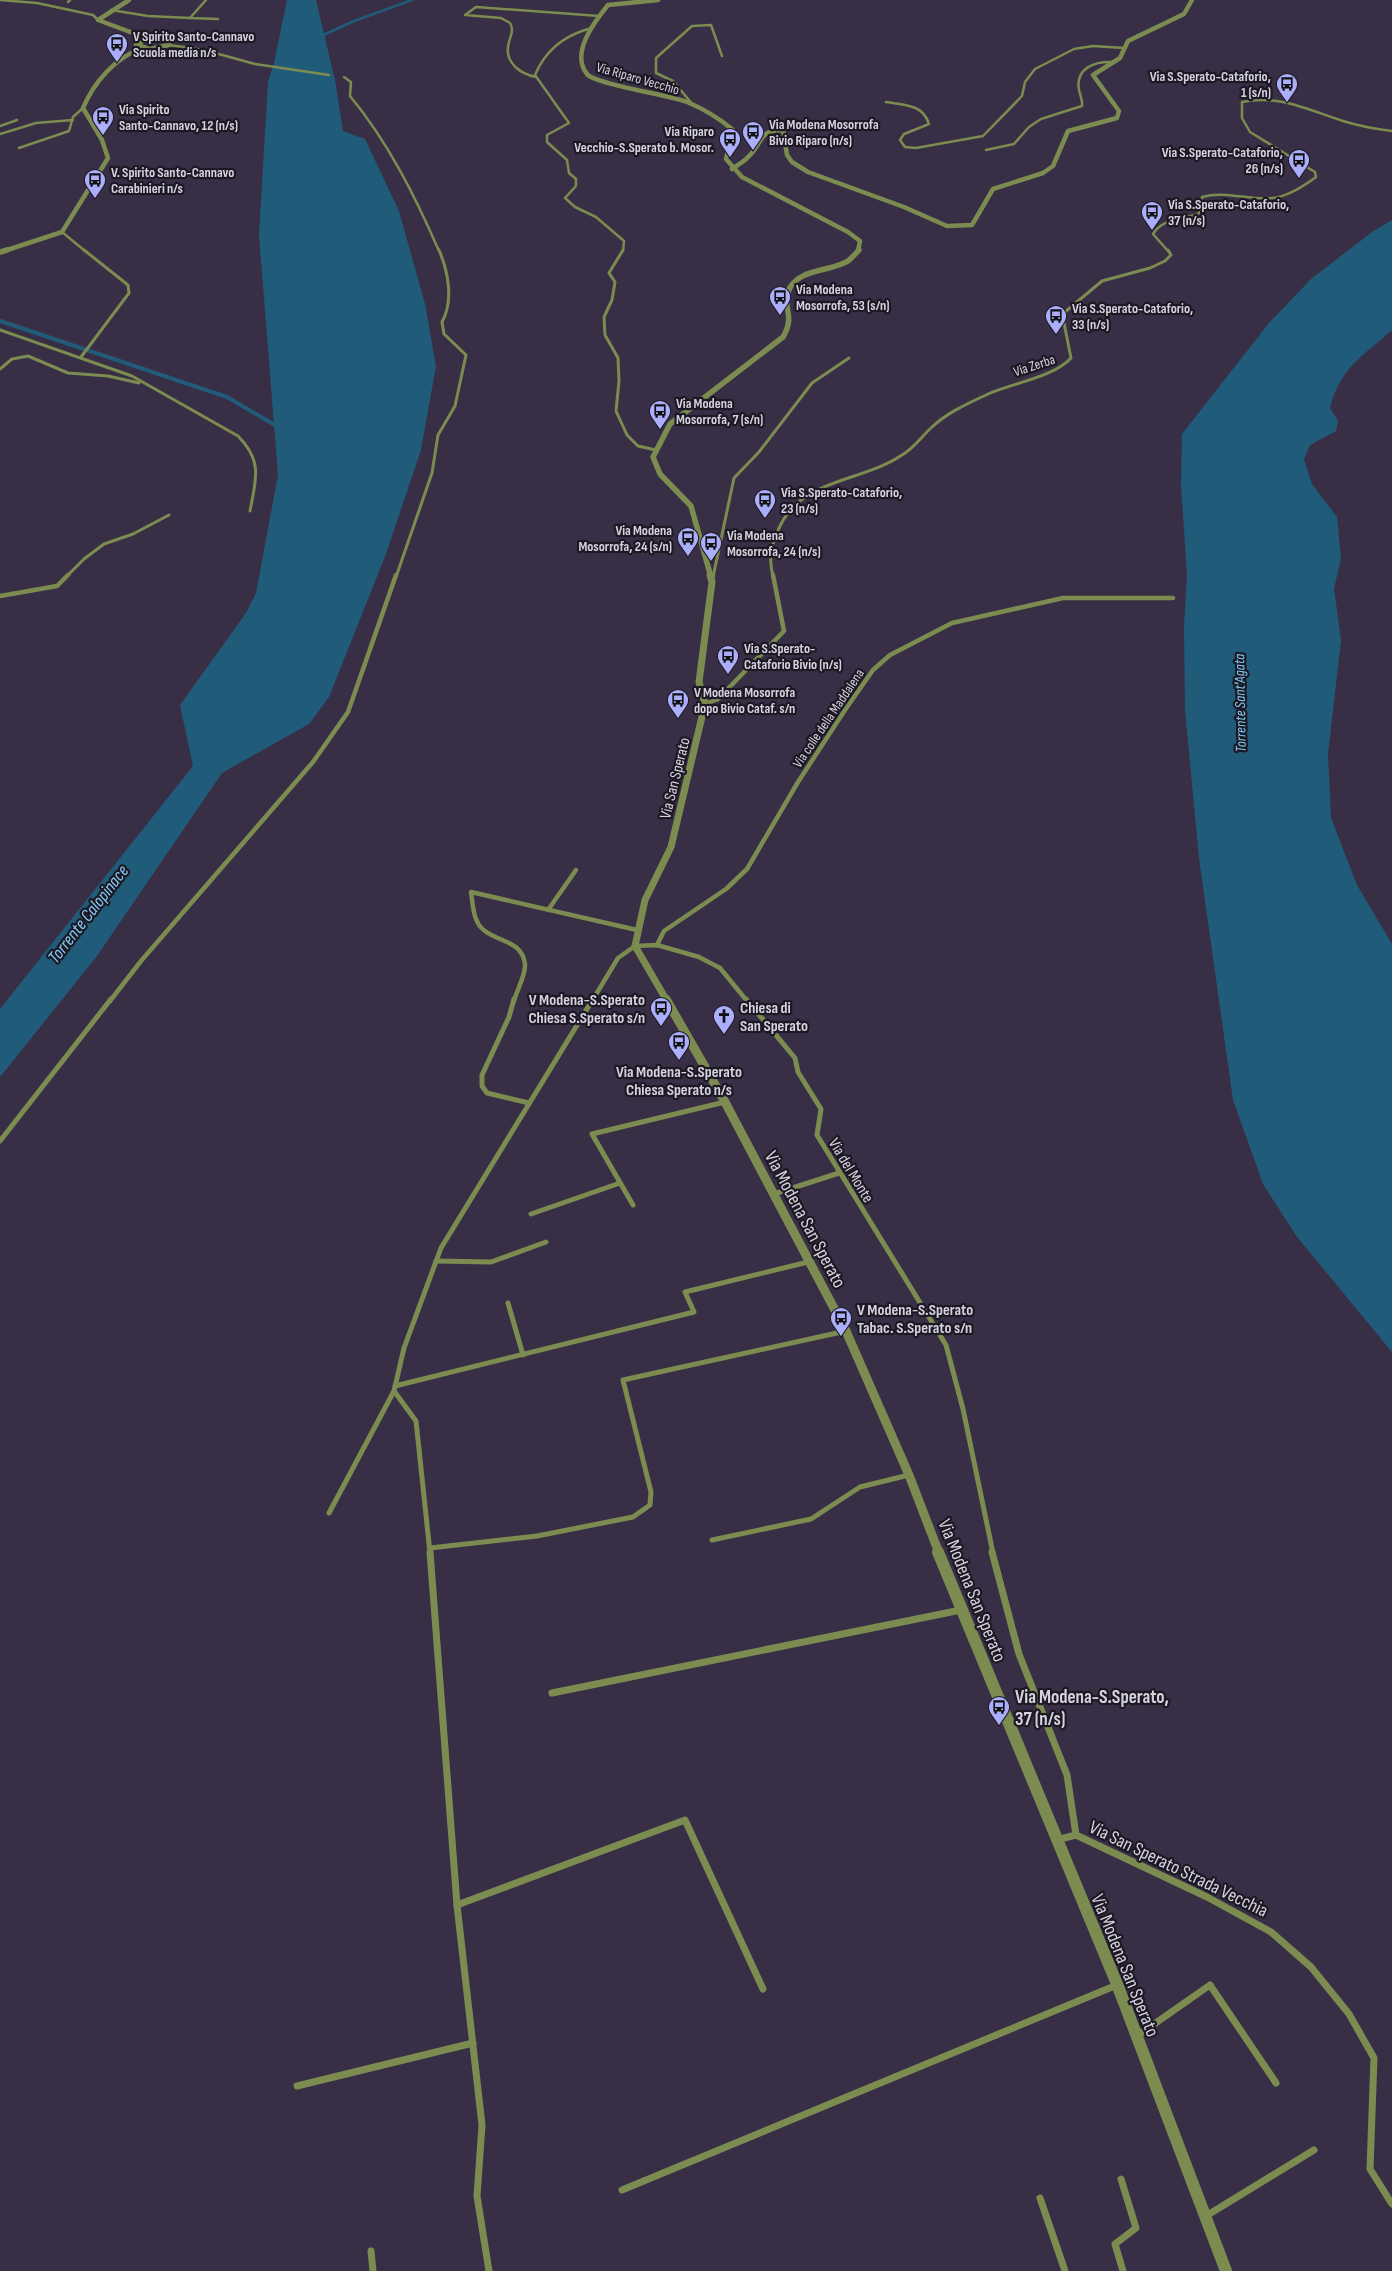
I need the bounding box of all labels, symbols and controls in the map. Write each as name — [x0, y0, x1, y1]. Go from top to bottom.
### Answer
place label: V Spirito Santo-Cannavo Scuola media n/s — [133, 28, 254, 61]
bus stop icon: V Spirito Santo-Cannavo Scuola media n/s — [105, 32, 129, 63]
street label: Via Riparo Vecchio — [594, 59, 682, 99]
place label: Via S.Sperato-Cataforio, 1 (s/n) — [1150, 68, 1271, 101]
bus stop icon: Via S.Sperato-Cataforio, 1 (s/n) — [1275, 72, 1299, 103]
place label: Via Spirito Santo-Cannavo, 12 (n/s) — [119, 101, 238, 134]
bus stop icon: Via Spirito Santo-Cannavo, 12 (n/s) — [91, 105, 115, 136]
place label: Via Modena Mosorrofa Bivio Riparo (n/s) — [769, 116, 879, 149]
bus stop icon: Via Modena Mosorrofa Bivio Riparo (n/s) — [741, 120, 765, 151]
place label: Via Riparo Vecchio-S.Sperato b. Mosor. — [574, 123, 714, 156]
bus stop icon: Via Riparo Vecchio-S.Sperato b. Mosor. — [718, 127, 742, 158]
place label: Via S.Sperato-Cataforio, 26 (n/s) — [1162, 144, 1283, 177]
bus stop icon: Via S.Sperato-Cataforio, 26 (n/s) — [1287, 148, 1311, 179]
place label: V. Spirito Santo-Cannavo Carabinieri n/s — [111, 164, 234, 197]
bus stop icon: V. Spirito Santo-Cannavo Carabinieri n/s — [83, 168, 107, 199]
place label: Via S.Sperato-Cataforio, 37 (n/s) — [1168, 196, 1289, 229]
bus stop icon: Via S.Sperato-Cataforio, 37 (n/s) — [1140, 200, 1164, 231]
place label: Via Modena Mosorrofa, 53 (s/n) — [796, 281, 889, 314]
bus stop icon: Via Modena Mosorrofa, 53 (s/n) — [768, 285, 792, 316]
place label: Via S.Sperato-Cataforio, 33 (n/s) — [1072, 300, 1193, 333]
bus stop icon: Via S.Sperato-Cataforio, 33 (n/s) — [1044, 304, 1068, 335]
street label: Via Zerba — [1011, 351, 1057, 380]
place label: Via Modena Mosorrofa, 7 (s/n) — [676, 395, 763, 428]
bus stop icon: Via Modena Mosorrofa, 7 (s/n) — [648, 399, 672, 430]
place label: Via S.Sperato-Cataforio, 23 (n/s) — [781, 484, 902, 517]
bus stop icon: Via S.Sperato-Cataforio, 23 (n/s) — [753, 488, 777, 519]
place label: Via Modena Mosorrofa, 24 (s/n) — [578, 522, 672, 555]
bus stop icon: Via Modena Mosorrofa, 24 (s/n) — [676, 526, 700, 557]
place label: Via Modena Mosorrofa, 24 (n/s) — [727, 527, 821, 560]
bus stop icon: Via Modena Mosorrofa, 24 (n/s) — [699, 531, 723, 562]
place label: Via S.Sperato- Cataforio Bivio (n/s) — [744, 640, 842, 673]
bus stop icon: Via S.Sperato- Cataforio Bivio (n/s) — [716, 644, 740, 675]
water label: Torrente Sant'Agata — [1230, 654, 1251, 752]
street label: Via colle della Maddalena — [789, 666, 868, 771]
place label: V Modena Mosorrofa dopo Bivio Cataf. s/n — [694, 684, 795, 717]
bus stop icon: V Modena Mosorrofa dopo Bivio Cataf. s/n — [666, 688, 690, 719]
street label: Via San Sperato — [656, 736, 695, 821]
water label: Torrente Calopinace — [44, 861, 133, 968]
place label: V Modena-S.Sperato Chiesa S.Sperato s/n — [528, 991, 645, 1028]
bus stop icon: V Modena-S.Sperato Chiesa S.Sperato s/n — [649, 996, 673, 1027]
place label: Chiesa di San Sperato — [740, 999, 808, 1036]
church icon: Chiesa di San Sperato — [712, 1004, 736, 1035]
bus stop icon: Via Modena-S.Sperato Chiesa Sperato n/s — [667, 1030, 691, 1061]
place label: Via Modena-S.Sperato Chiesa Sperato n/s — [616, 1063, 742, 1100]
street label: Via del Monte — [824, 1135, 877, 1206]
street label: Via Modena San Sperato — [759, 1147, 850, 1292]
place label: V Modena-S.Sperato Tabac. S.Sperato s/n — [857, 1301, 973, 1338]
bus stop icon: V Modena-S.Sperato Tabac. S.Sperato s/n — [829, 1306, 853, 1337]
street label: Via Modena San Sperato — [933, 1516, 1011, 1665]
place label: Via Modena-S.Sperato, 37 (n/s) — [1015, 1686, 1169, 1731]
bus stop icon: Via Modena-S.Sperato, 37 (n/s) — [987, 1695, 1011, 1726]
street label: Via San Sperato Strada Vecchia — [1085, 1816, 1271, 1923]
street label: Via Modena San Sperato — [1086, 1891, 1164, 2040]

